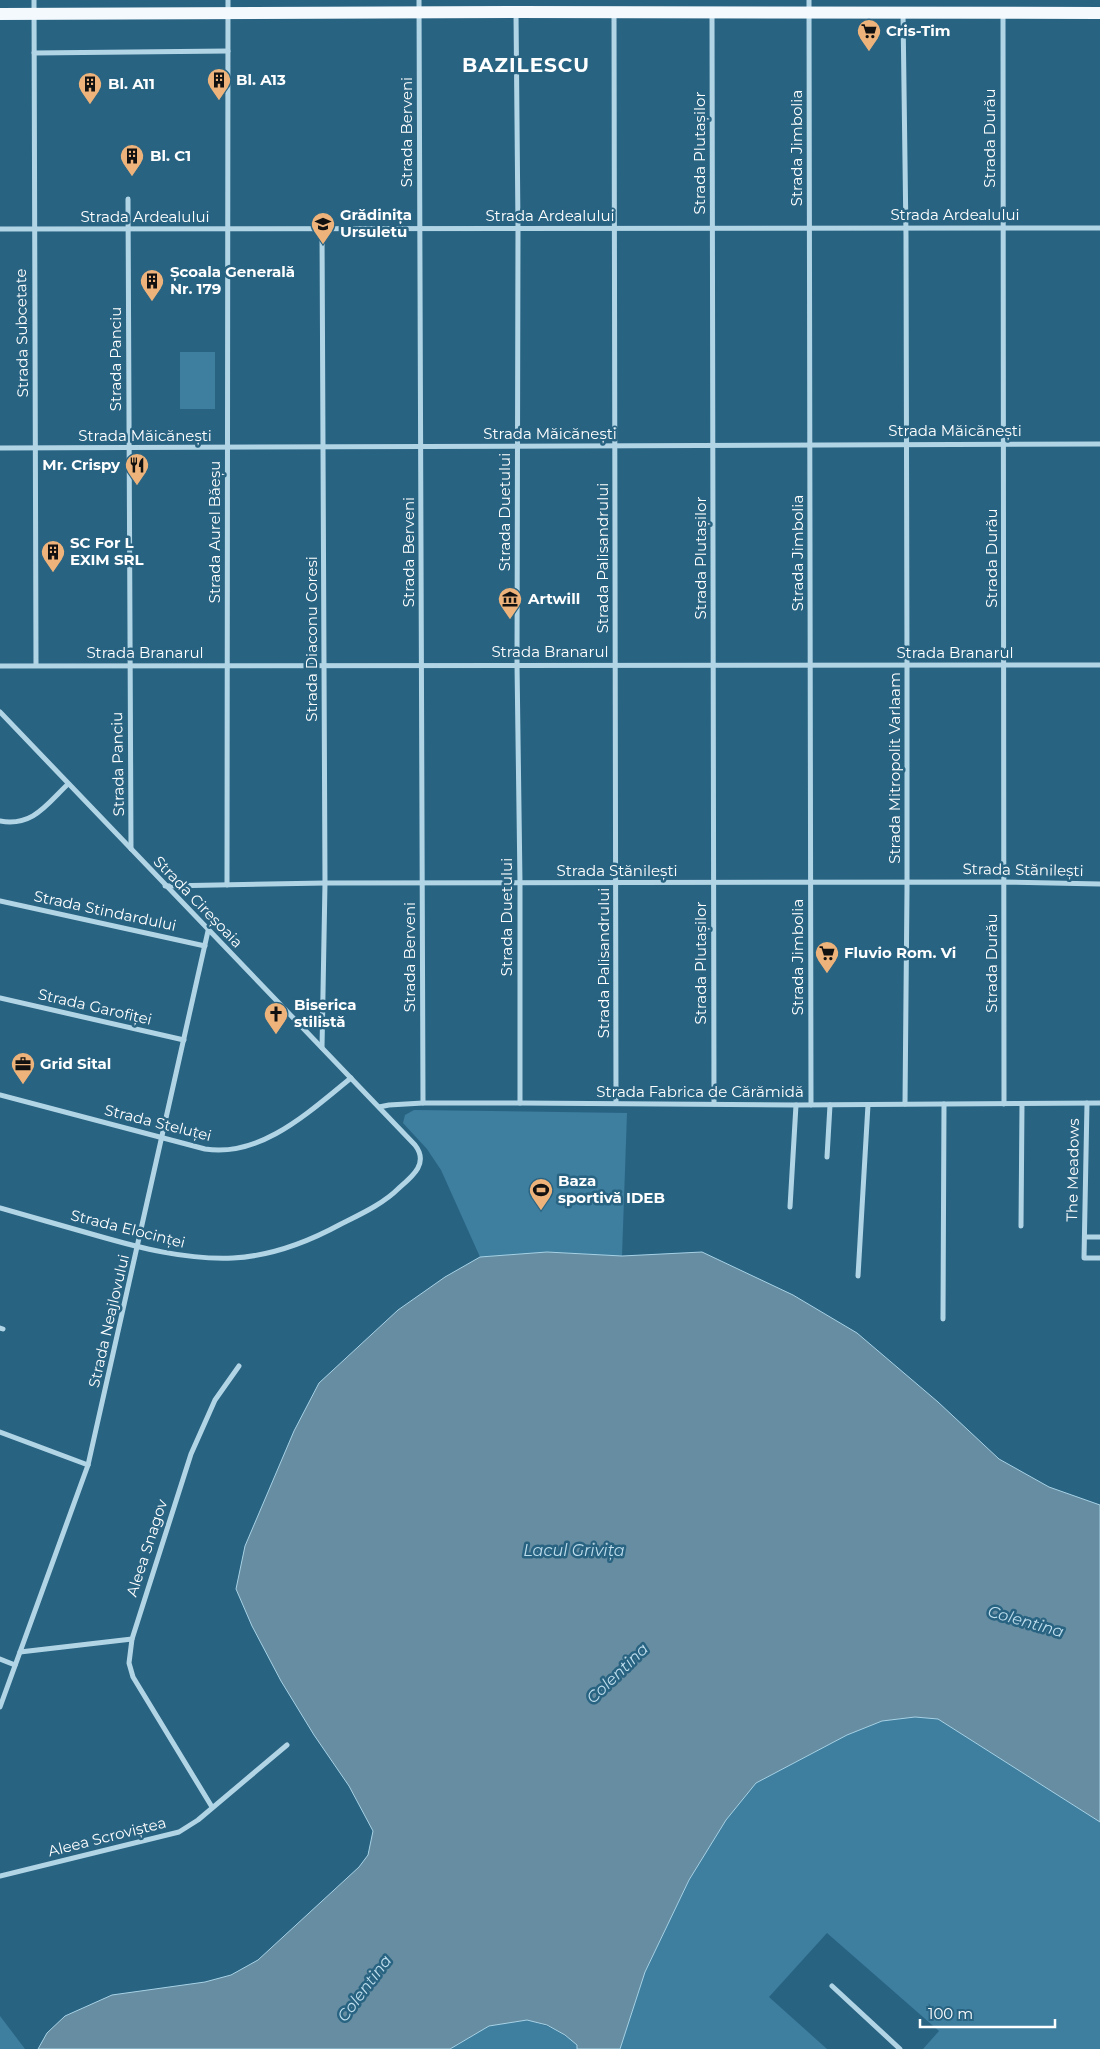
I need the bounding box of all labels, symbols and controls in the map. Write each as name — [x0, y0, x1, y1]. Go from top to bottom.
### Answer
supermarket icon: Cris-Tim — [856, 18, 882, 52]
place label: Cris-Tim — [886, 21, 951, 40]
district label: BAZILESCU — [462, 53, 590, 77]
building icon: Bl. A13 — [206, 67, 232, 101]
place label: Bl. A13 — [236, 70, 286, 89]
building icon: Bl. A11 — [77, 71, 103, 105]
place label: Bl. A11 — [108, 74, 155, 93]
street label: Strada Berveni — [397, 77, 416, 187]
street label: Strada Durău — [980, 88, 999, 188]
street label: Strada Jimbolia — [787, 90, 806, 206]
street label: Strada Plutașilor — [690, 92, 710, 214]
building icon: Bl. C1 — [119, 143, 145, 177]
place label: Bl. C1 — [150, 146, 191, 165]
place label: Grădinița Ursuletu — [340, 205, 412, 241]
street label: Strada Ardealului — [890, 205, 1020, 224]
street label: Strada Ardealului — [485, 206, 615, 225]
street label: Strada Ardealului — [80, 207, 210, 226]
school or university icon: Grădinița Ursuletu — [310, 211, 336, 245]
place label: Școala Generală Nr. 179 — [170, 262, 295, 298]
street label: Strada Subcetate — [11, 268, 32, 398]
building icon: Școala Generală Nr. 179 — [139, 268, 165, 302]
street label: Strada Panciu — [106, 307, 125, 411]
street label: Strada Măicănești — [888, 421, 1022, 441]
street label: Strada Măicănești — [483, 424, 617, 444]
street label: Strada Măicănești — [78, 426, 212, 446]
restaurant icon: Mr. Crispy — [124, 452, 150, 486]
street label: Strada Duetului — [495, 453, 514, 571]
place label: Mr. Crispy — [42, 455, 121, 474]
street label: Strada Aurel Băeșu — [205, 461, 225, 603]
street label: Strada Palisandrului — [593, 483, 612, 633]
street label: Strada Jimbolia — [788, 495, 807, 611]
street label: Strada Berveni — [399, 497, 418, 607]
street label: Strada Plutașilor — [691, 497, 711, 619]
street label: Strada Durău — [982, 508, 1001, 608]
place label: SC For L EXIM SRL — [70, 533, 144, 569]
building icon: SC For L EXIM SRL — [40, 539, 66, 573]
street label: Strada Diaconu Coresi — [302, 556, 321, 722]
museum icon: Artwill — [497, 586, 523, 620]
place label: Artwill — [527, 589, 580, 608]
street label: Strada Branarul — [491, 642, 609, 661]
street label: Strada Branarul — [86, 643, 204, 662]
street label: Strada Branarul — [896, 643, 1014, 662]
street label: Strada Mitropolit Varlaam — [885, 672, 904, 864]
street label: Strada Panciu — [107, 712, 128, 816]
street label: Strada Cireșoaia — [149, 852, 247, 952]
street label: Strada Duetului — [497, 858, 516, 976]
street label: Strada Stănilești — [962, 859, 1084, 881]
street label: Strada Stănilești — [556, 861, 678, 881]
street label: Strada Stindardului — [32, 886, 178, 935]
street label: Strada Palisandrului — [594, 888, 613, 1038]
street label: Strada Jimbolia — [788, 899, 807, 1015]
street label: Strada Berveni — [400, 902, 419, 1012]
street label: Strada Plutașilor — [691, 902, 711, 1024]
street label: Strada Durău — [982, 913, 1001, 1013]
supermarket icon: Fluvio Rom. Vi — [814, 940, 840, 974]
place label: Fluvio Rom. Vi — [844, 943, 956, 962]
street label: Strada Garofiței — [36, 984, 154, 1030]
place label: Biserica stilistă — [294, 995, 356, 1031]
church icon: Biserica stilistă — [263, 1001, 289, 1035]
office icon: Grid Sital — [10, 1051, 36, 1085]
place label: Grid Sital — [40, 1054, 111, 1073]
street label: Strada Fabrica de Cărămidă — [596, 1082, 804, 1101]
street label: Strada Steluței — [102, 1100, 214, 1146]
street label: The Meadows — [1062, 1118, 1083, 1222]
place label: Baza sportivă IDEB — [558, 1171, 665, 1207]
sports icon: Baza sportivă IDEB — [528, 1177, 554, 1211]
street label: Strada Elocinței — [69, 1205, 187, 1253]
street label: Strada Neajlovului — [84, 1252, 133, 1389]
street label: Aleea Snagov — [122, 1496, 171, 1599]
water label: Lacul Grivița — [523, 1541, 625, 1561]
water label: Colentina — [986, 1602, 1066, 1641]
water label: Colentina — [583, 1639, 652, 1707]
street label: Aleea Scroviștea — [46, 1813, 168, 1861]
water label: Colentina — [333, 1951, 396, 2025]
scale bar — [920, 1996, 1055, 2028]
text: 100 m — [928, 2004, 973, 2023]

